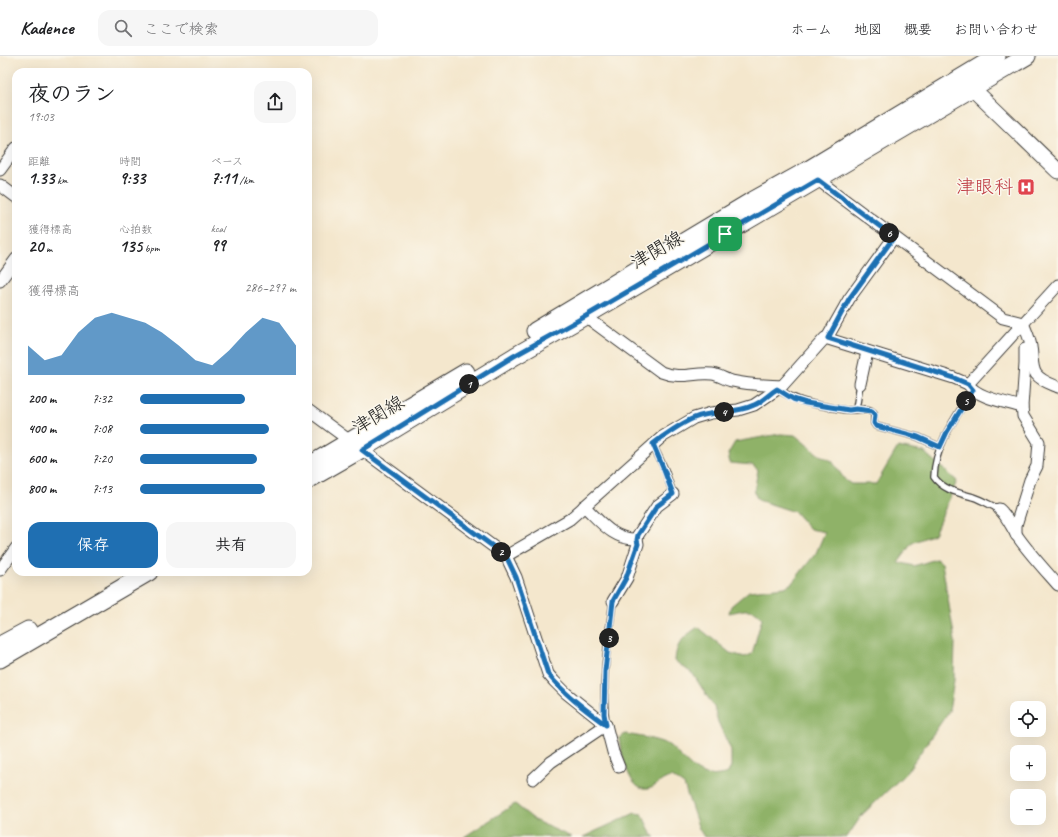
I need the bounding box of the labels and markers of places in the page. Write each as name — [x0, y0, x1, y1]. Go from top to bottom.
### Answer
place label: 津眼科 — [956, 175, 1013, 199]
hospital icon: 津眼科 — [1016, 177, 1036, 197]
pin — [708, 217, 742, 251]
pin: 6 — [879, 223, 899, 243]
pin: 1 — [459, 374, 479, 394]
pin: 5 — [956, 391, 976, 411]
pin: 4 — [714, 402, 734, 422]
pin: 2 — [491, 542, 511, 562]
pin: 3 — [599, 628, 619, 648]

